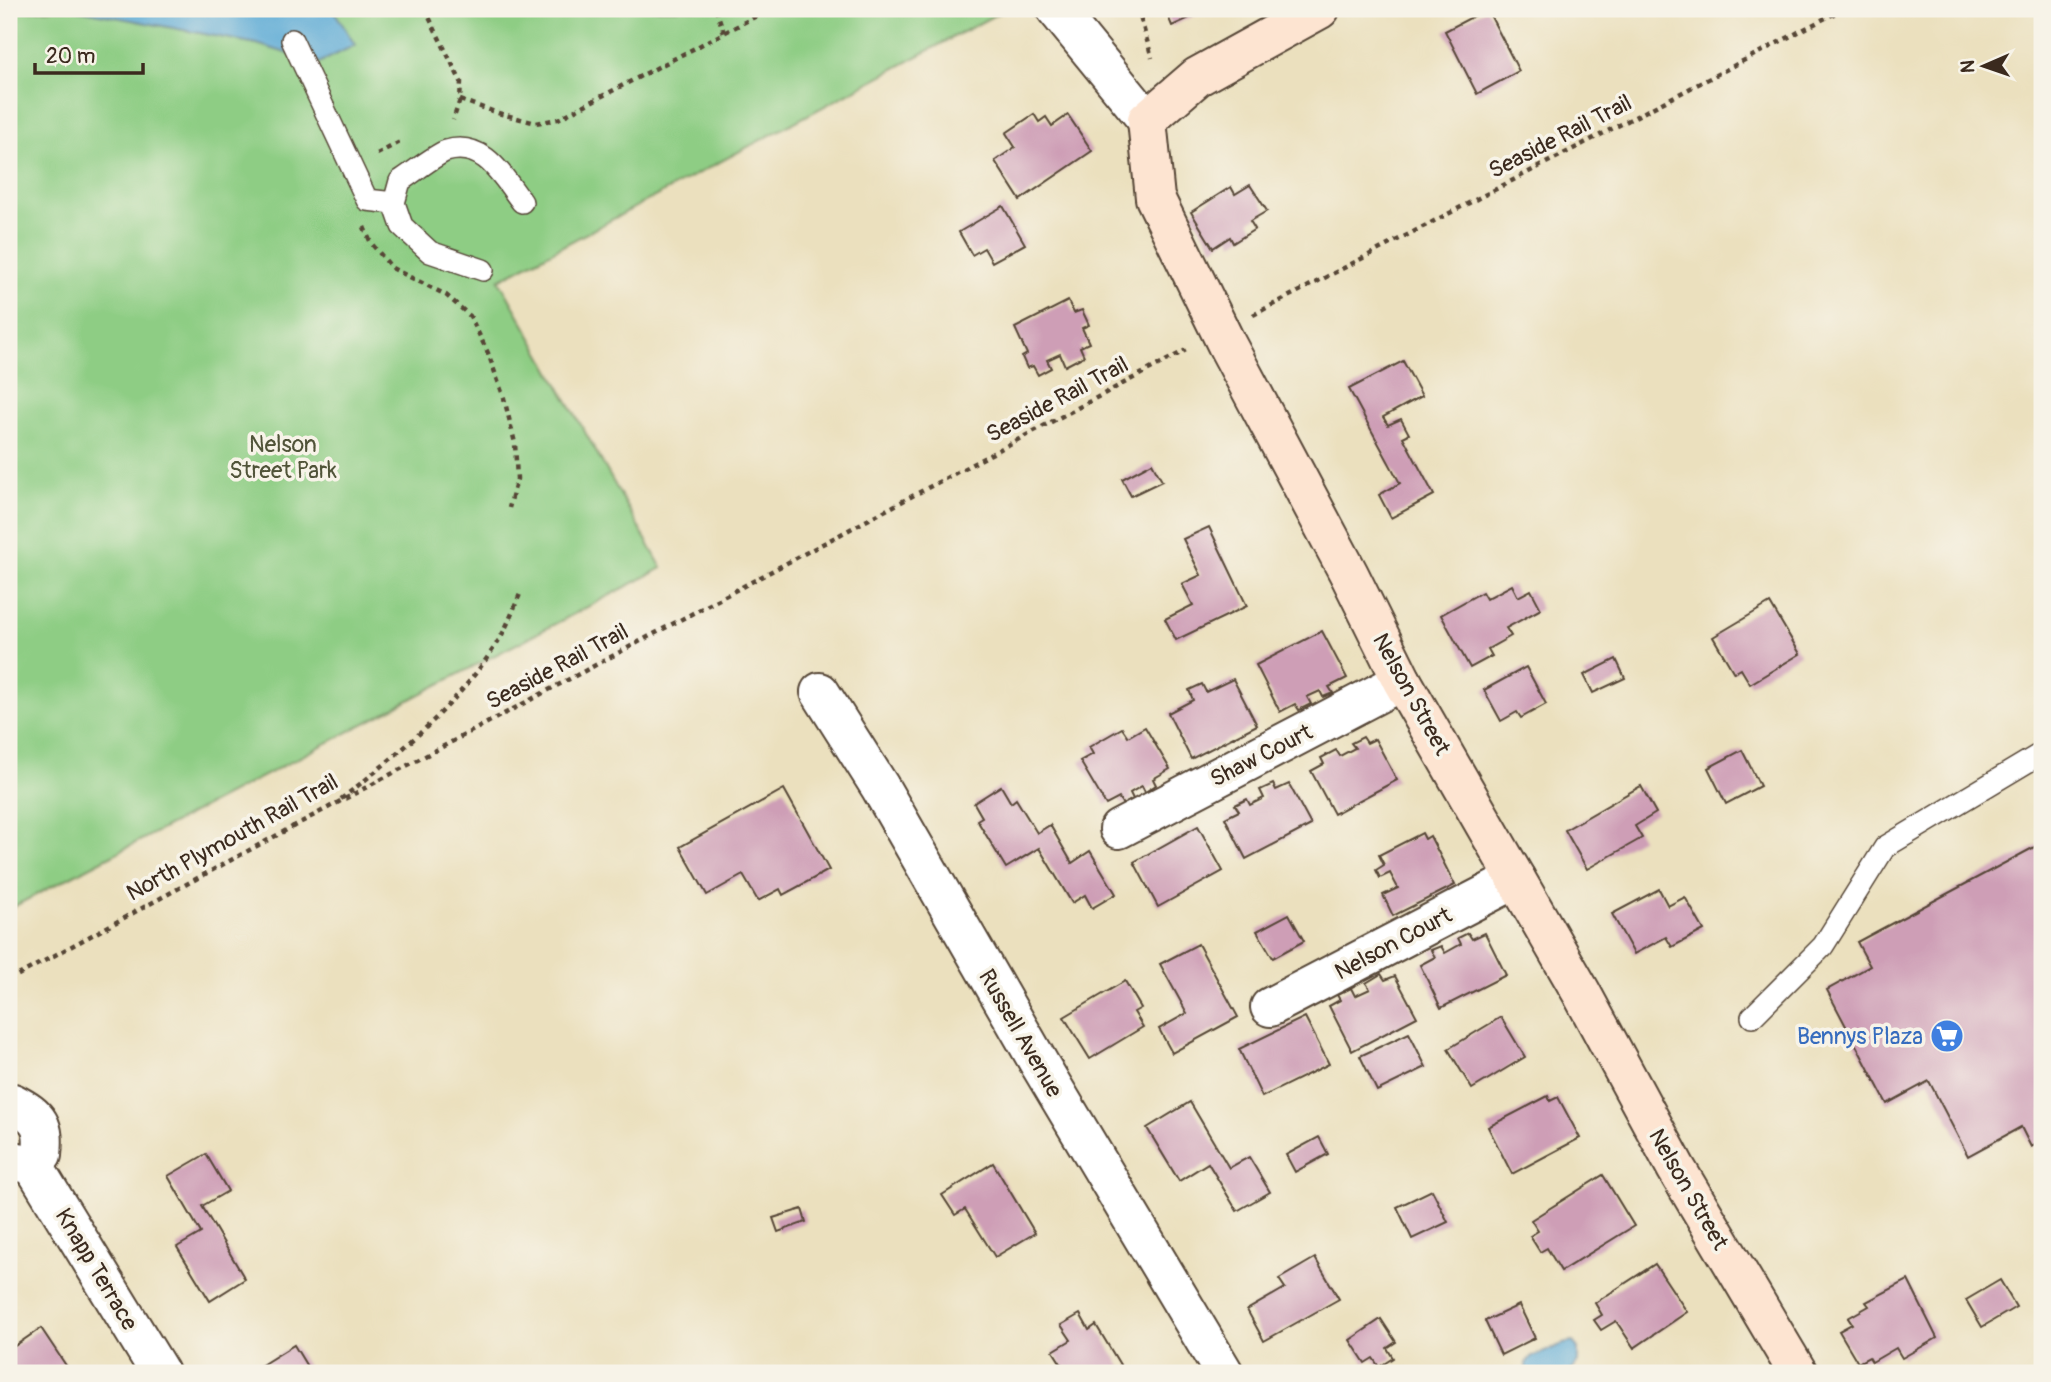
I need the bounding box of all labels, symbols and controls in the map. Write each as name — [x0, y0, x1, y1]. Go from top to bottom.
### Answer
scale bar — [35, 32, 144, 76]
north arrow — [1950, 32, 2020, 102]
text: 20 m — [46, 43, 95, 70]
text: N — [1956, 60, 1980, 73]
street label: Seaside Rail Trail — [1484, 88, 1637, 185]
street label: Seaside Rail Trail — [981, 350, 1133, 449]
park label: Nelson Street Park — [229, 430, 337, 485]
street label: Seaside Rail Trail — [481, 617, 633, 716]
street label: Nelson Street — [1366, 628, 1457, 761]
street label: Shaw Court — [1205, 717, 1318, 794]
street label: North Plymouth Rail Trail — [121, 767, 343, 908]
street label: Nelson Court — [1330, 900, 1457, 986]
street label: Russell Avenue — [972, 964, 1069, 1103]
supermarket icon: Bennys Plaza — [1928, 1017, 1966, 1055]
place label: Bennys Plaza — [1797, 1022, 1923, 1051]
street label: Nelson Street — [1642, 1123, 1735, 1256]
street label: Knapp Terrace — [49, 1203, 145, 1336]

